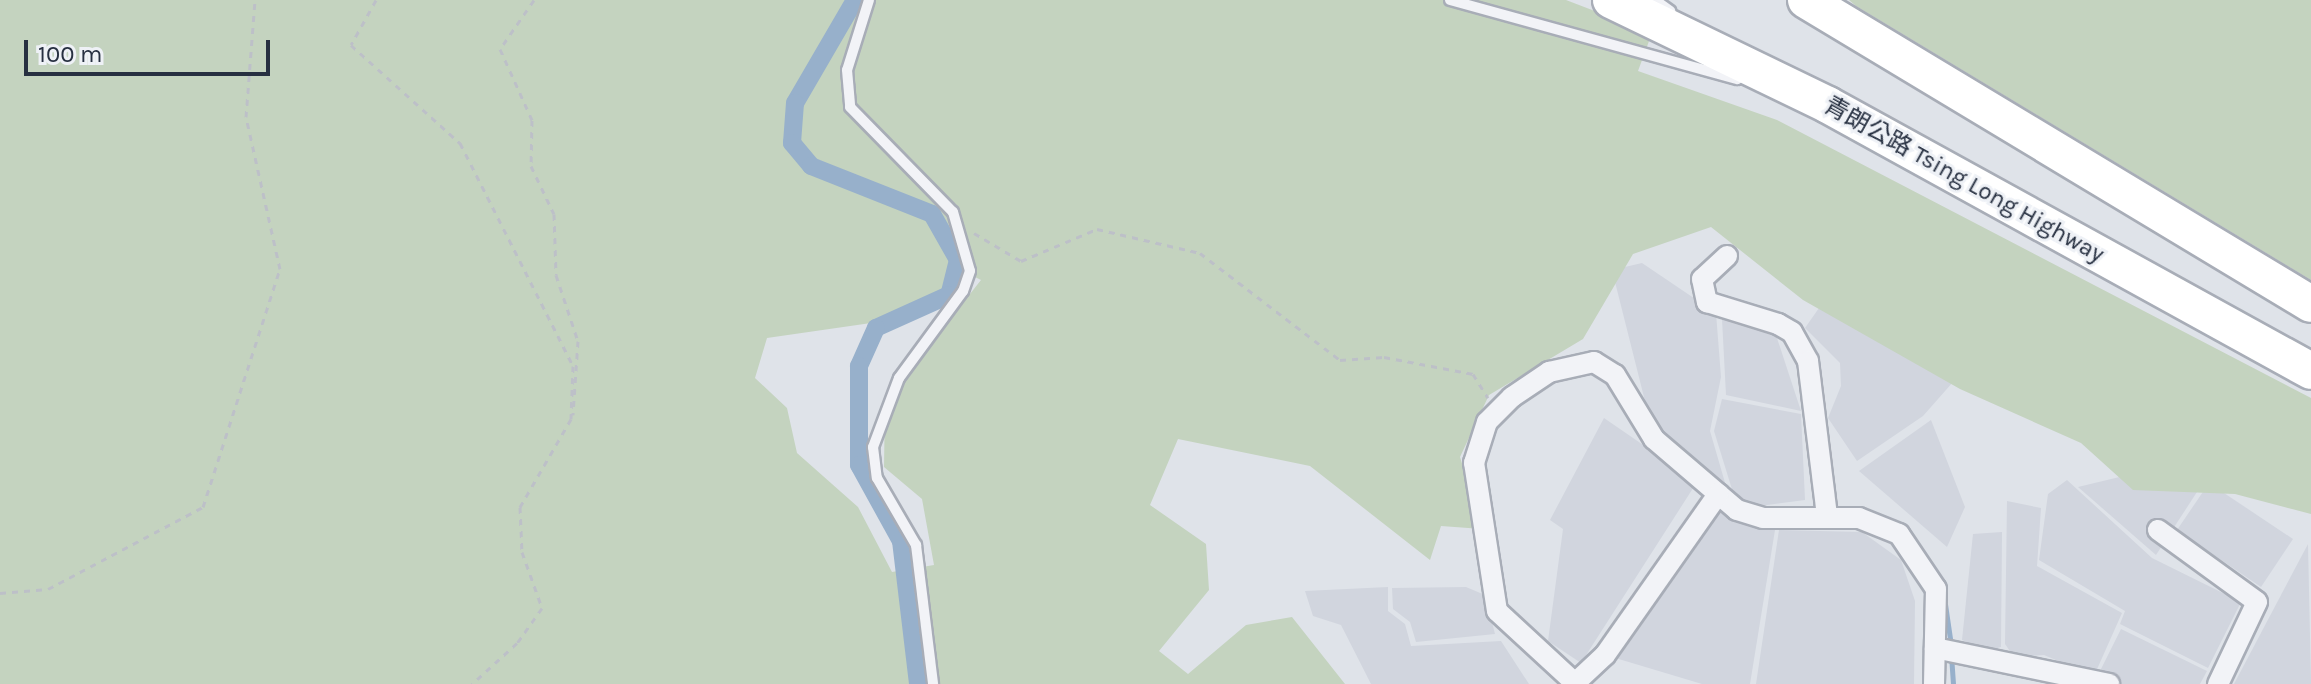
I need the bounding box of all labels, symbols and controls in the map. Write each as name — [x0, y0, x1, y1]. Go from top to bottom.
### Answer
scale bar — [28, 24, 274, 74]
text: 100 m — [38, 40, 103, 68]
street label: 青朗公路 Tsing Long Highway — [1819, 91, 2109, 269]

